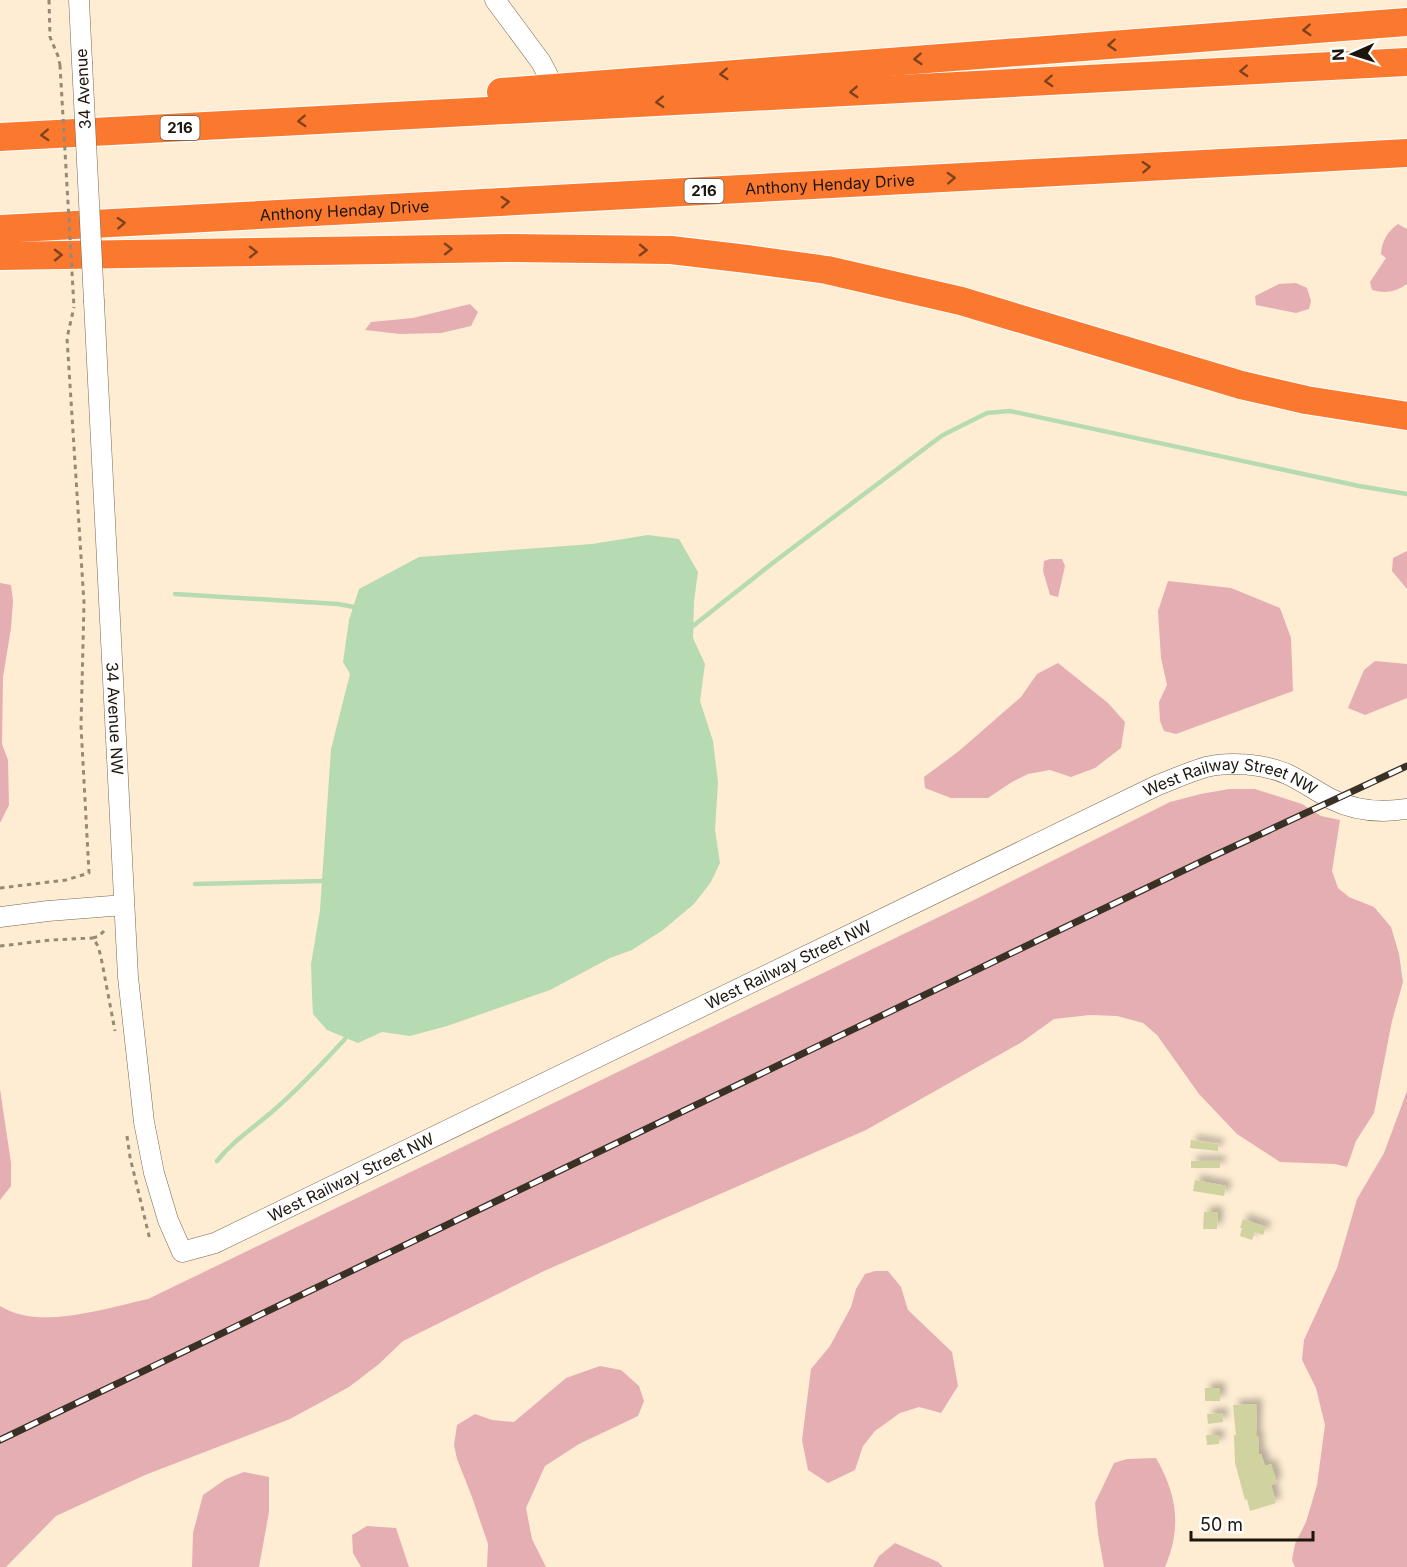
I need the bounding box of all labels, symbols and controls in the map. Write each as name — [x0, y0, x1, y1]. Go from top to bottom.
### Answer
one-way arrow — [1302, 23, 1311, 36]
north arrow — [1323, 24, 1383, 84]
one-way arrow — [1108, 38, 1117, 51]
street label: 34 Avenue — [71, 48, 95, 130]
text: N — [1328, 48, 1348, 61]
one-way arrow — [913, 53, 922, 66]
one-way arrow — [1239, 64, 1248, 77]
one-way arrow — [719, 68, 728, 81]
one-way arrow — [1045, 74, 1054, 87]
one-way arrow — [850, 85, 859, 98]
one-way arrow — [655, 95, 664, 108]
one-way arrow — [298, 115, 307, 128]
road number: 216 — [160, 116, 200, 140]
one-way arrow — [40, 128, 49, 141]
one-way arrow — [1141, 161, 1150, 174]
street label: Anthony Henday Drive — [744, 170, 915, 199]
one-way arrow — [947, 171, 956, 184]
road number: 216 — [684, 179, 724, 203]
one-way arrow — [500, 195, 509, 208]
street label: Anthony Henday Drive — [259, 196, 430, 225]
one-way arrow — [117, 216, 126, 229]
one-way arrow — [444, 243, 453, 255]
one-way arrow — [639, 244, 648, 256]
one-way arrow — [249, 245, 258, 258]
one-way arrow — [54, 249, 63, 261]
street label: 34 Avenue NW — [102, 661, 128, 776]
text: West Railway Street NW — [1140, 754, 1321, 801]
street label: West Railway Street NW — [1139, 785, 1321, 805]
street label: West Railway Street NW — [702, 916, 875, 1013]
street label: West Railway Street NW — [265, 1128, 437, 1226]
scale bar — [1191, 1504, 1312, 1542]
text: 50 m — [1200, 1514, 1243, 1535]

